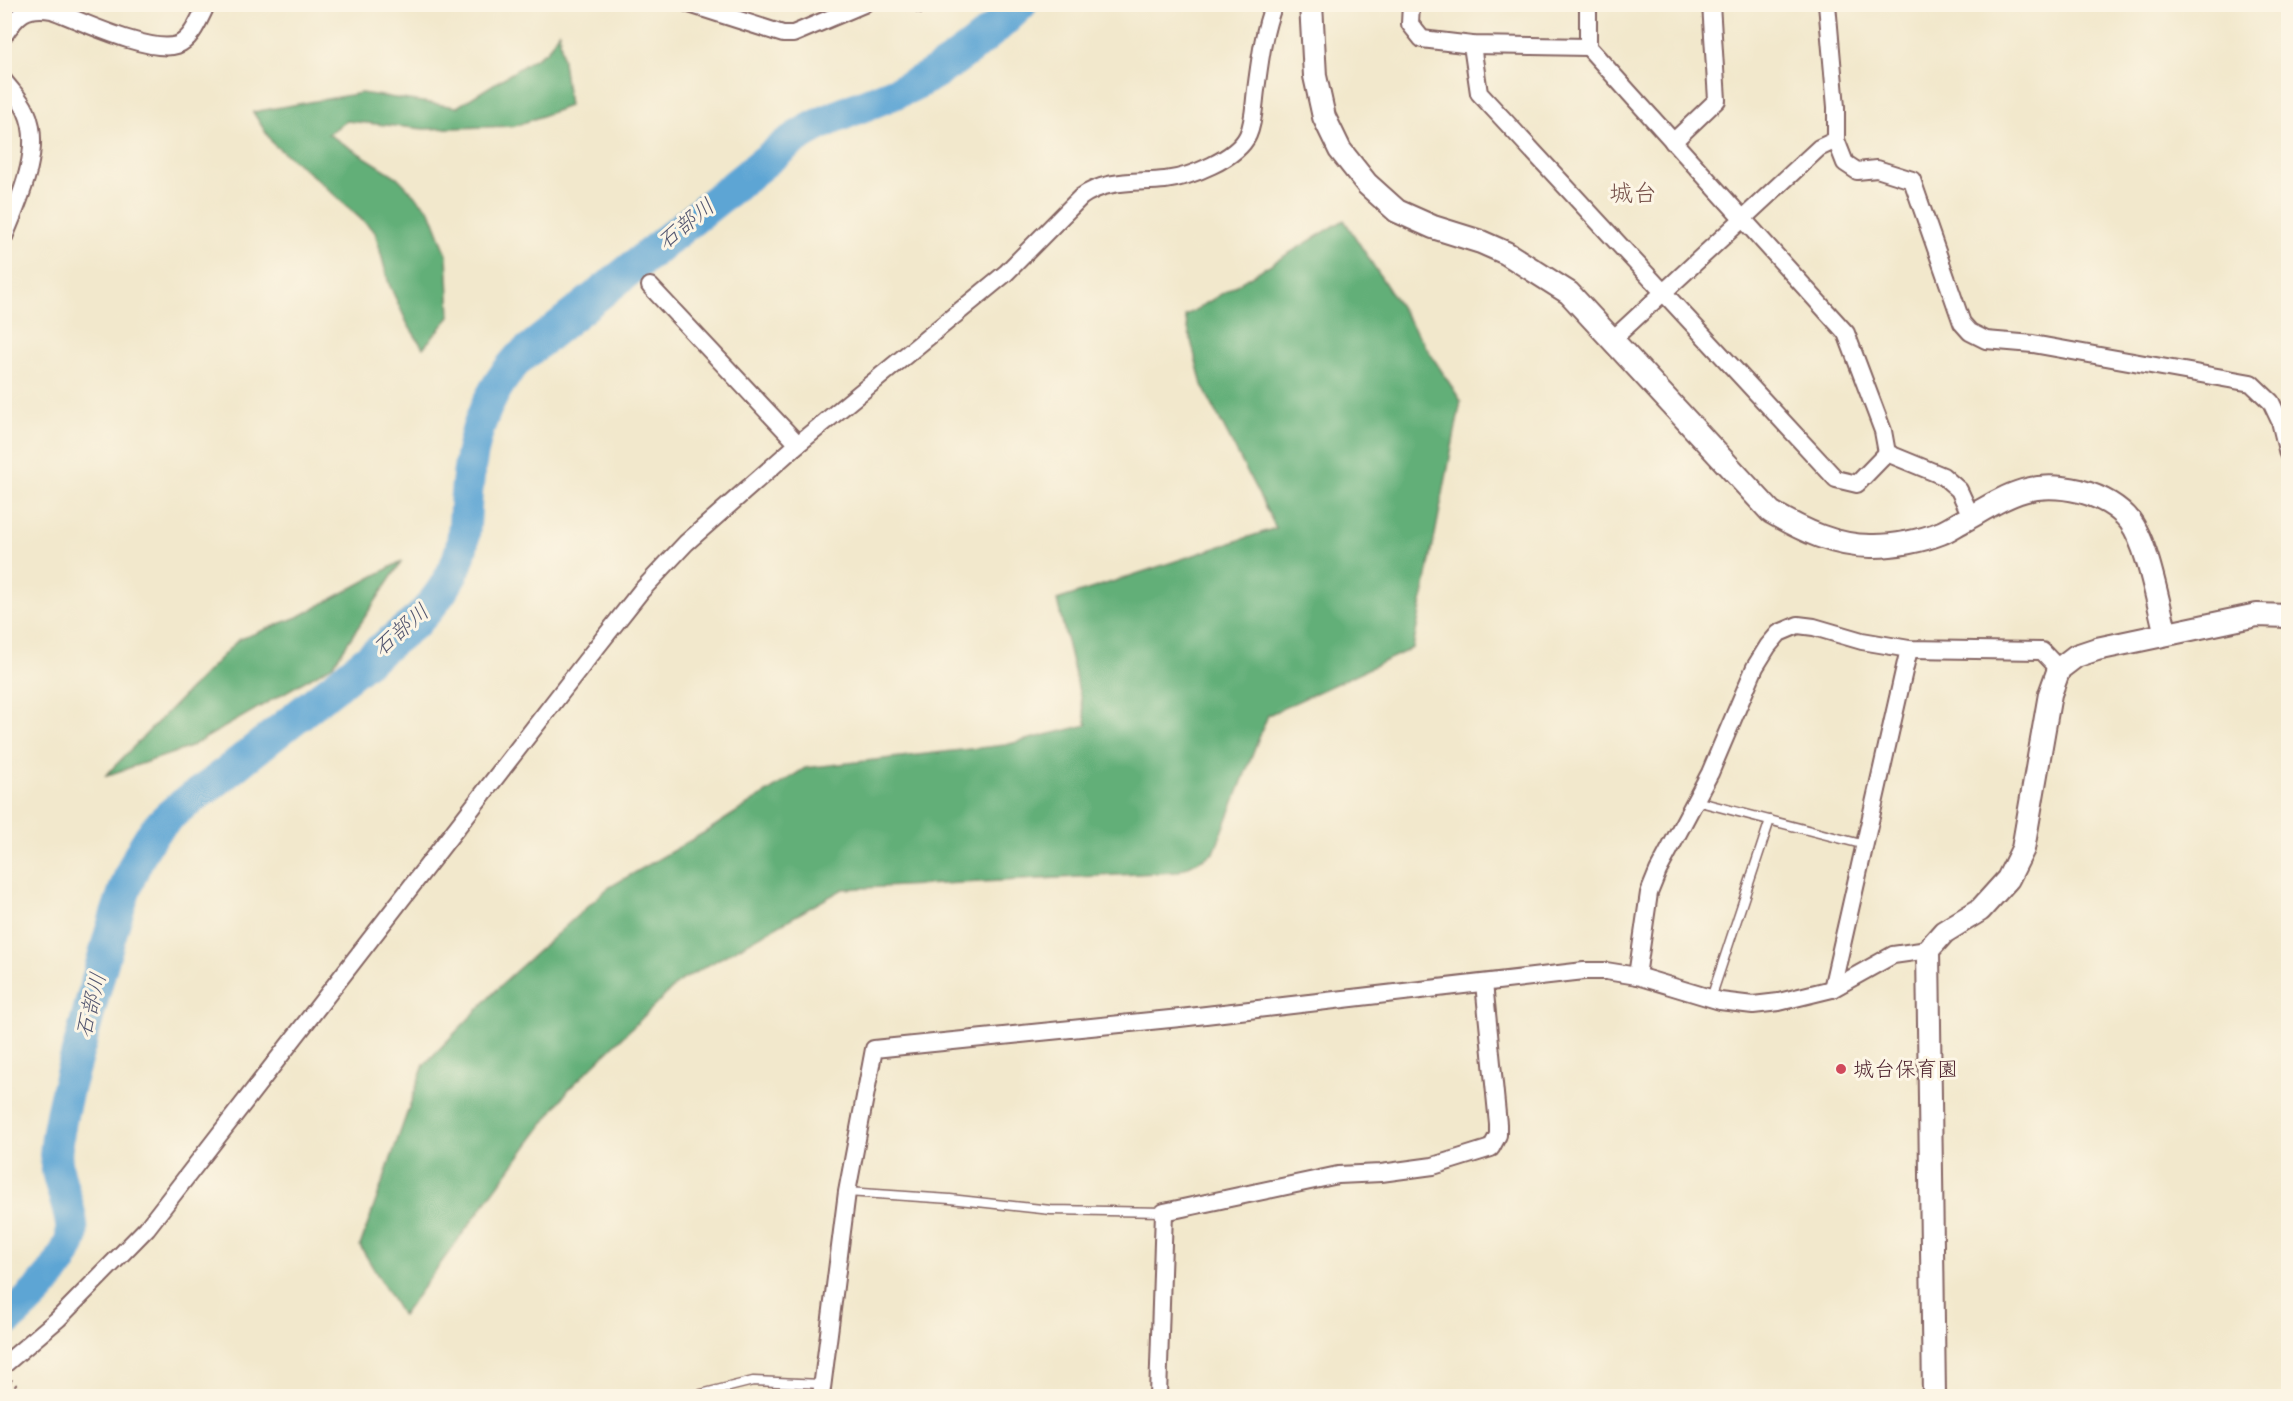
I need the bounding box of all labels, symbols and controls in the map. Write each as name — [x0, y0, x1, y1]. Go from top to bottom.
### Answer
district label: 城台 — [1609, 178, 1657, 208]
water label: 石部川 — [652, 192, 720, 256]
water label: 石部川 — [367, 598, 435, 662]
water label: 石部川 — [69, 970, 113, 1040]
place label: 城台保育園 — [1853, 1056, 1958, 1082]
marker: 城台保育園 — [1834, 1062, 1848, 1076]

